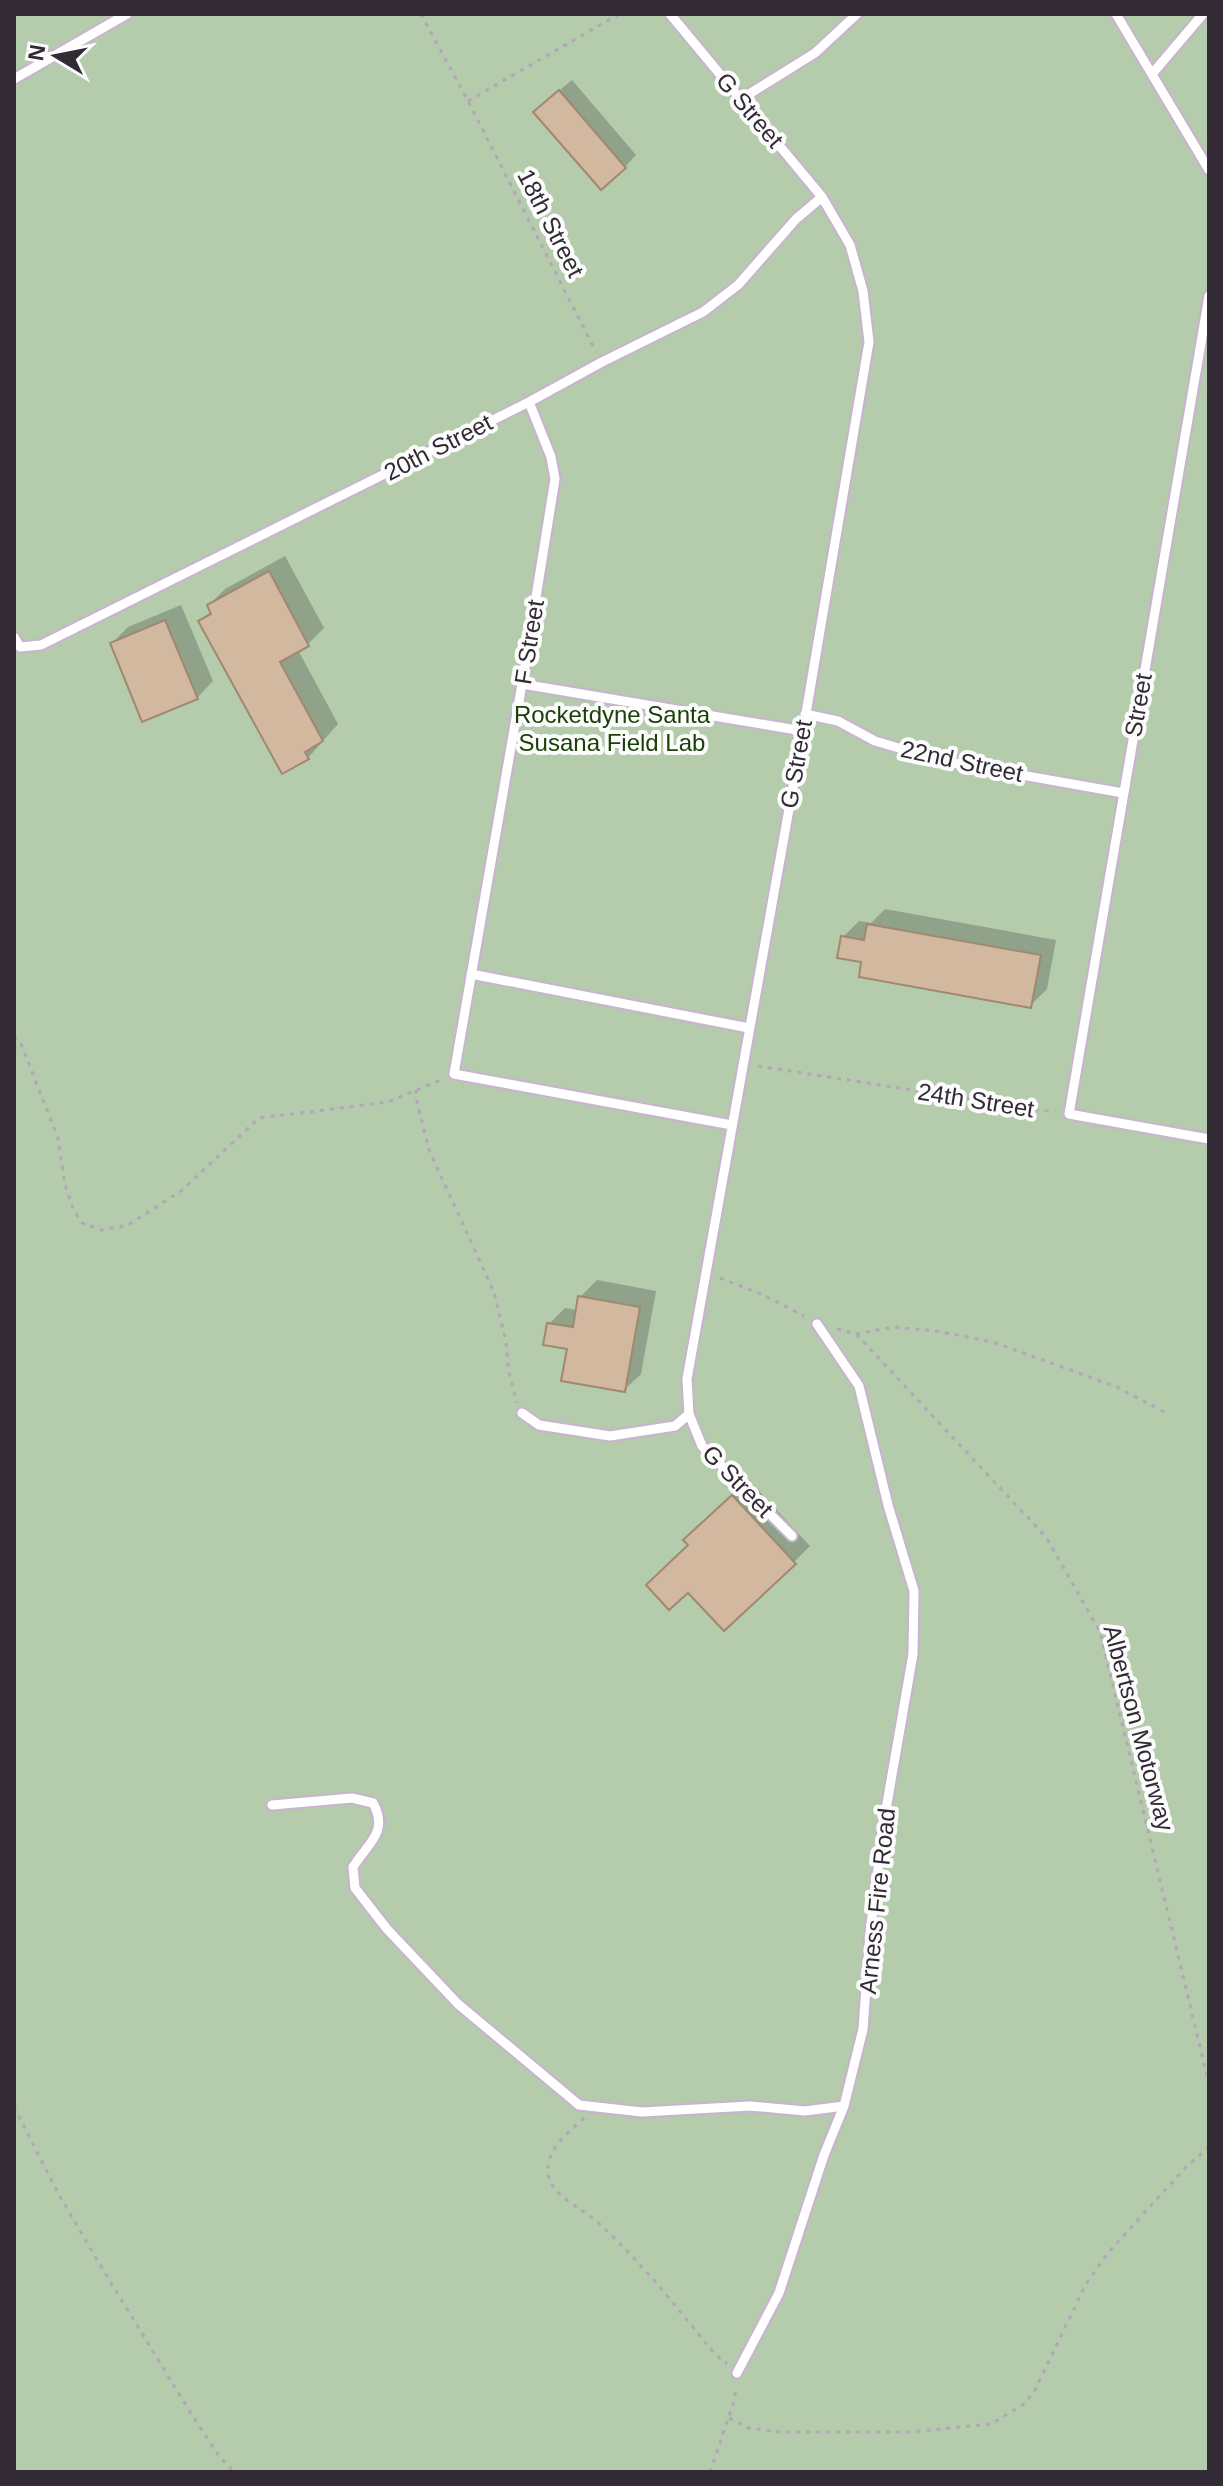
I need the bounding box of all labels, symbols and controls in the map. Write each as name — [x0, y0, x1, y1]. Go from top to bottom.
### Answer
north arrow — [16, 16, 96, 96]
text: N — [23, 43, 50, 63]
street label: G Street — [711, 67, 789, 153]
street label: 18th Street — [512, 165, 590, 282]
street label: 20th Street — [380, 408, 497, 486]
street label: F Street — [509, 597, 549, 686]
street label: Street — [1119, 671, 1157, 739]
park label: Rocketdyne Santa Susana Field Lab — [514, 701, 711, 756]
street label: G Street — [775, 717, 817, 810]
street label: 22nd Street — [899, 735, 1026, 787]
street label: 24th Street — [916, 1077, 1036, 1123]
street label: G Street — [697, 1439, 779, 1523]
street label: Albertson Motorway — [1099, 1622, 1179, 1834]
street label: Arness Fire Road — [854, 1807, 900, 1995]

